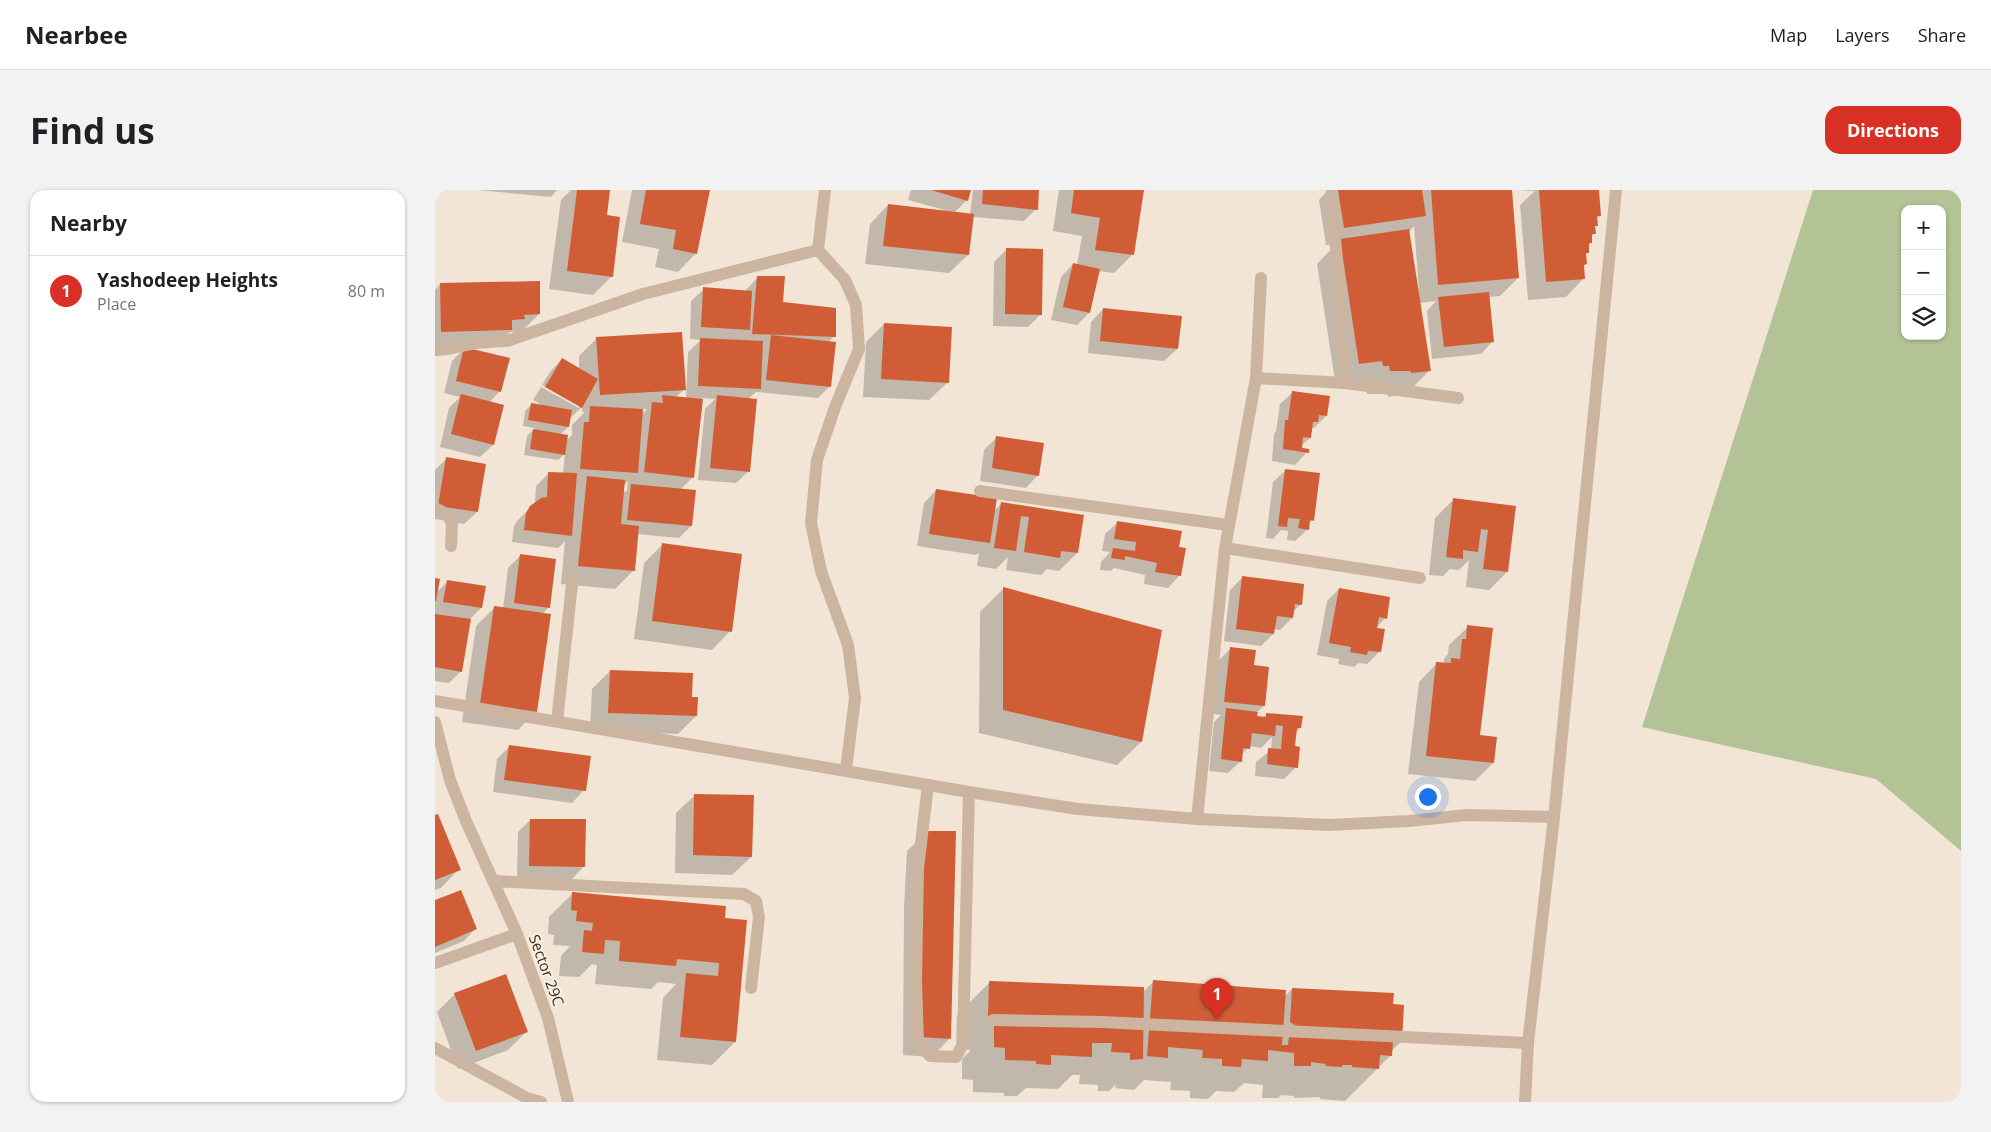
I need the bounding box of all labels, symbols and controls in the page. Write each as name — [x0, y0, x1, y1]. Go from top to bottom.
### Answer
text: Nearbee — [25, 18, 128, 51]
text: Map — [1770, 23, 1807, 47]
text: Layers — [1835, 23, 1890, 47]
text: Share — [1918, 23, 1966, 47]
button: Directions — [1825, 106, 1961, 154]
text: Find us — [30, 107, 155, 154]
map controls — [1901, 205, 1946, 340]
button: + — [1901, 205, 1946, 250]
text: Nearby — [50, 209, 127, 237]
button: − — [1901, 250, 1946, 295]
text: Yashodeep Heights — [97, 267, 278, 293]
text: 1 — [61, 280, 71, 302]
text: 80 m — [348, 280, 385, 302]
text: Place — [97, 293, 136, 315]
button: layers — [1901, 295, 1946, 340]
your location — [1415, 784, 1441, 810]
street label: Sector 29C — [525, 931, 569, 1009]
pin: 1 — [1201, 978, 1233, 1019]

